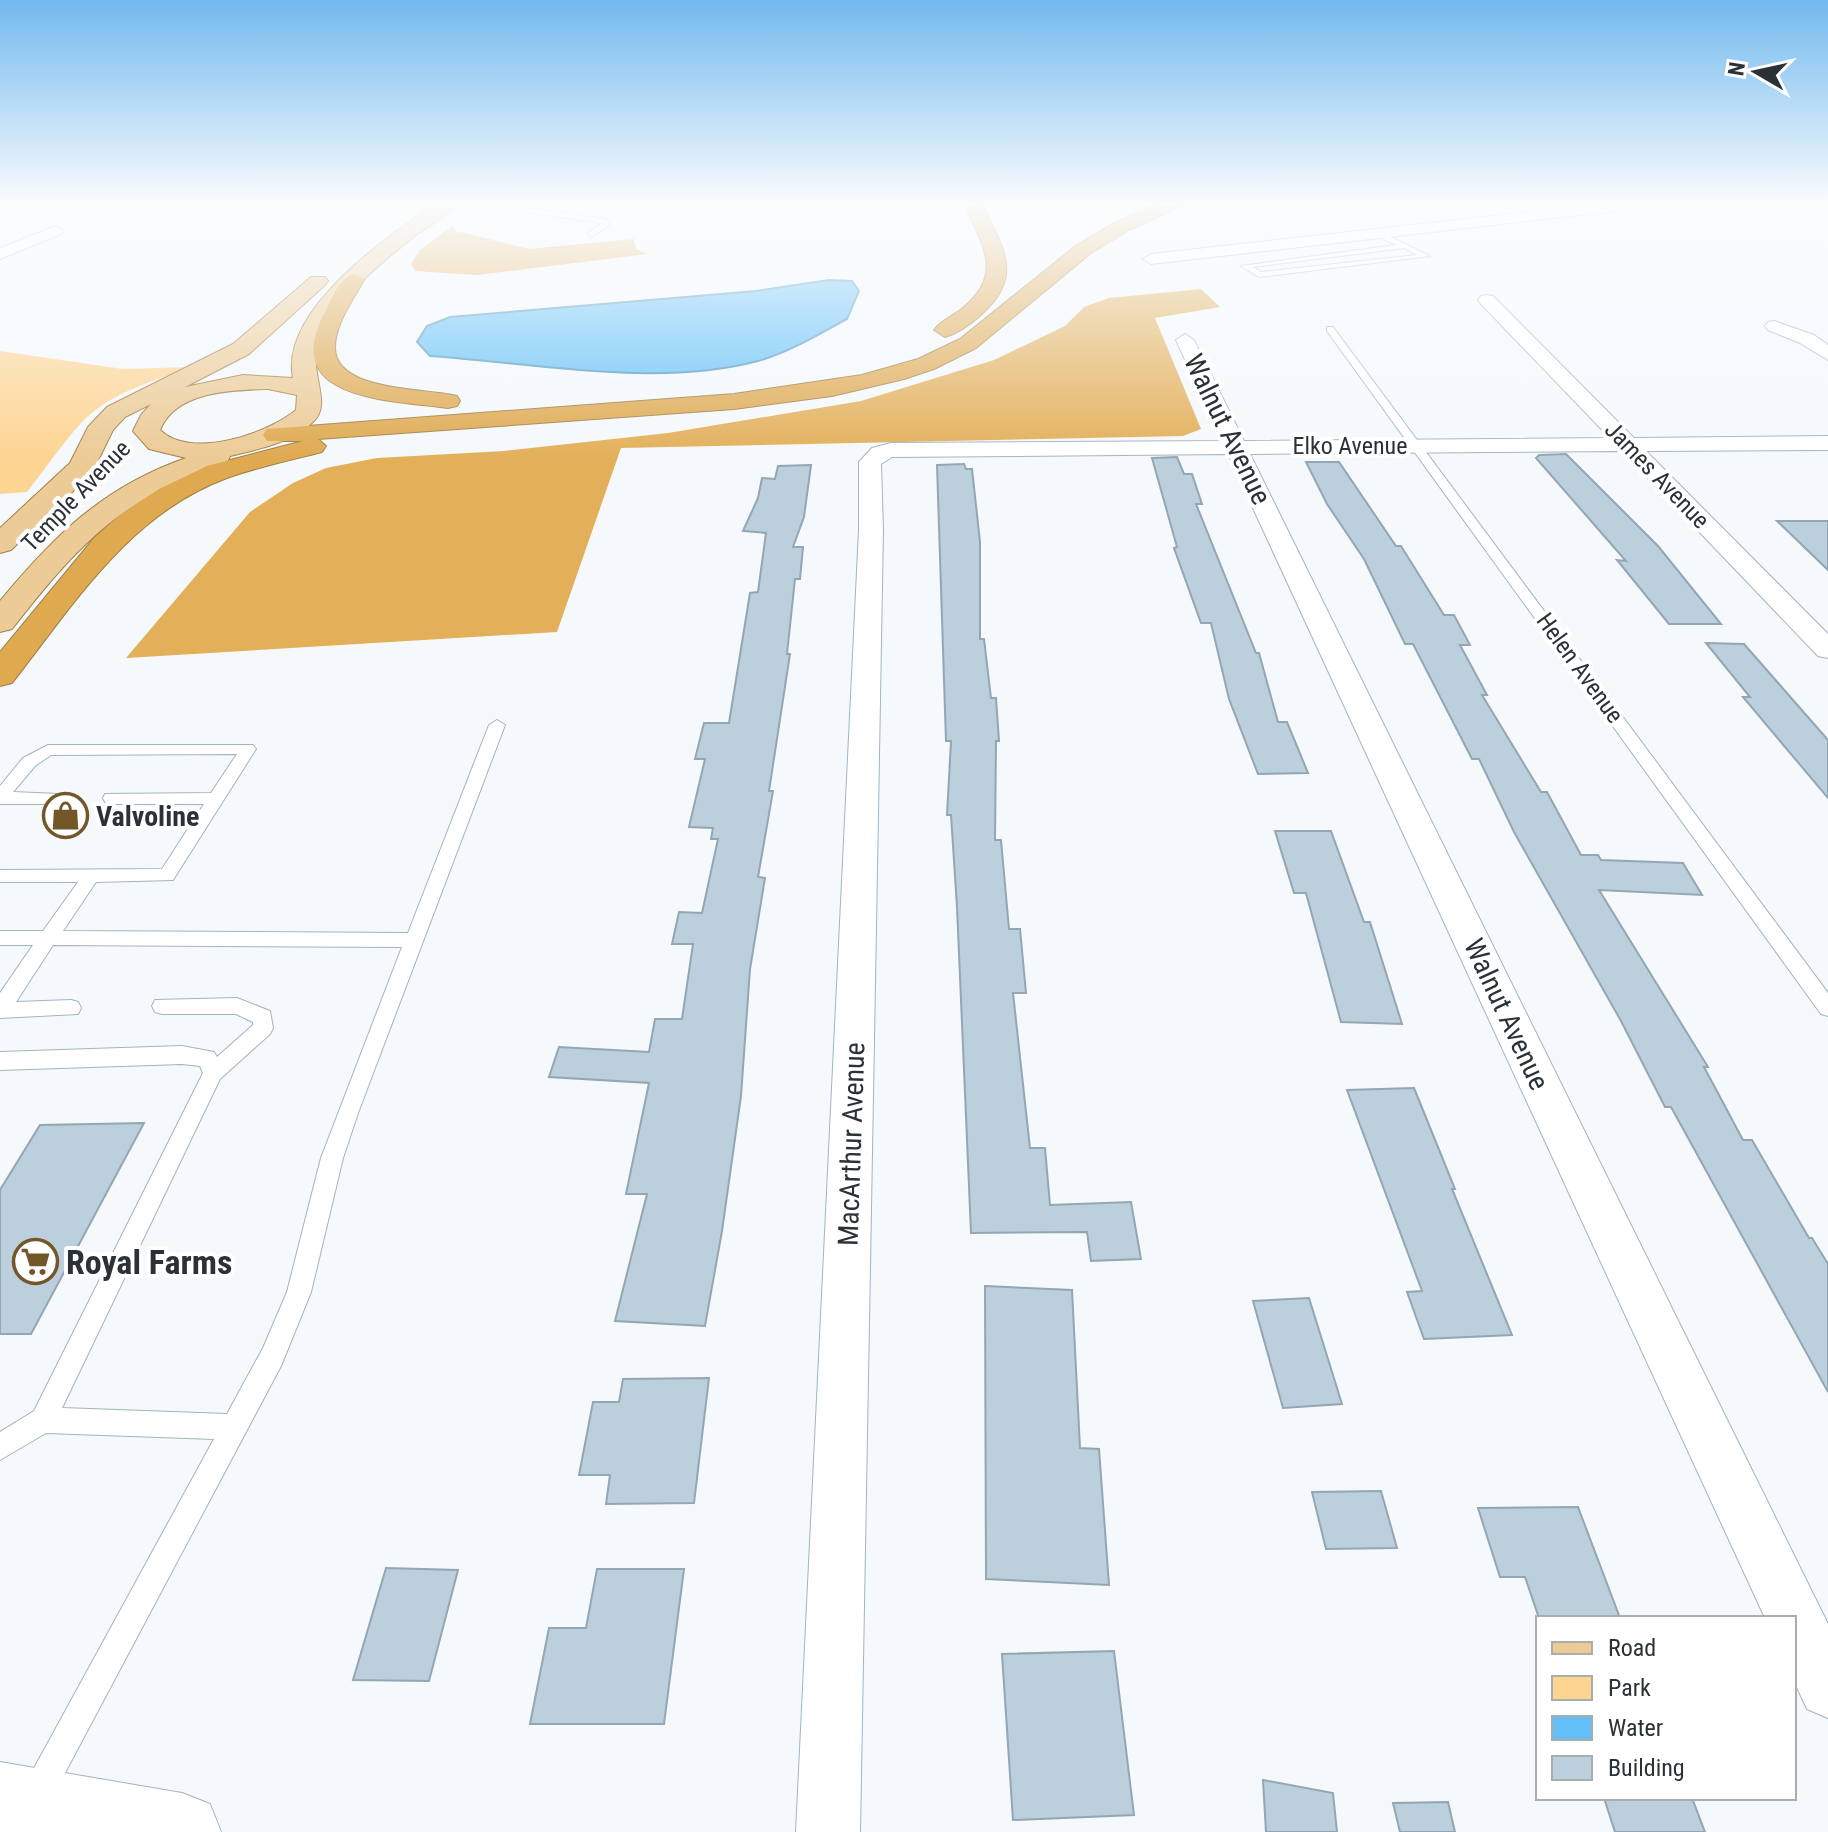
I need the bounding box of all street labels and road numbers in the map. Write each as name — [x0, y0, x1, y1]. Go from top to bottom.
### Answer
street label: Walnut Avenue — [1177, 349, 1278, 510]
street label: James Avenue — [1599, 416, 1715, 534]
street label: Elko Avenue — [1293, 432, 1407, 460]
street label: Temple Avenue — [16, 435, 136, 557]
street label: Helen Avenue — [1531, 608, 1629, 728]
street label: Walnut Avenue — [1457, 933, 1556, 1095]
street label: MacArthur Avenue — [831, 1042, 872, 1246]

